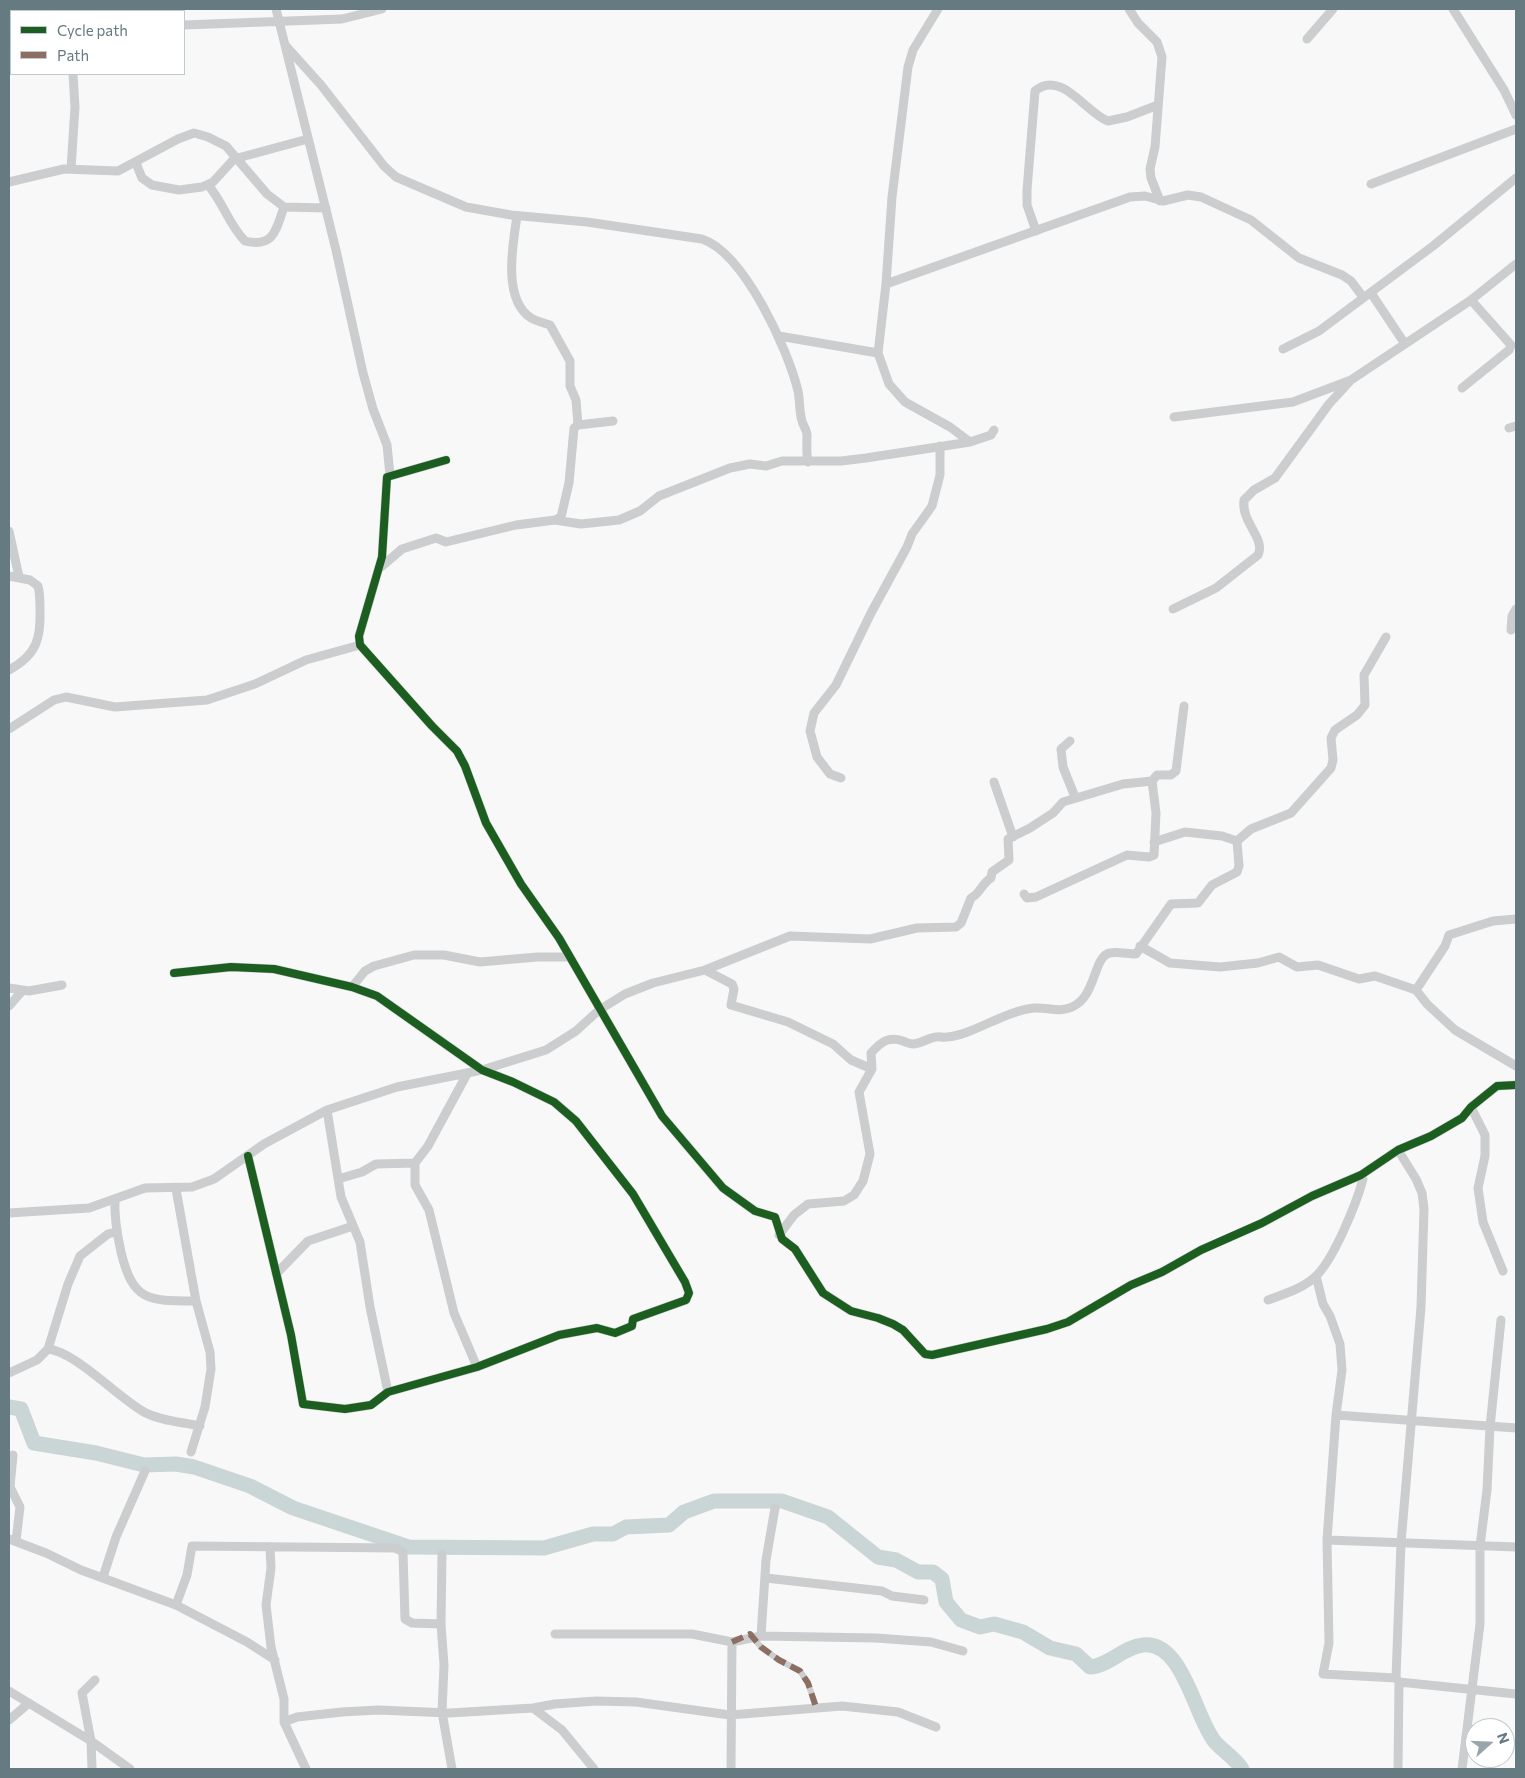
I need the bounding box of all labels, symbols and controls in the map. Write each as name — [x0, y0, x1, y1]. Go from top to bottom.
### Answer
legend — [10, 10, 185, 75]
text: Cycle path — [57, 21, 128, 39]
text: Path — [57, 46, 89, 64]
north arrow — [1465, 1718, 1515, 1768]
text: N — [1494, 1730, 1513, 1746]

